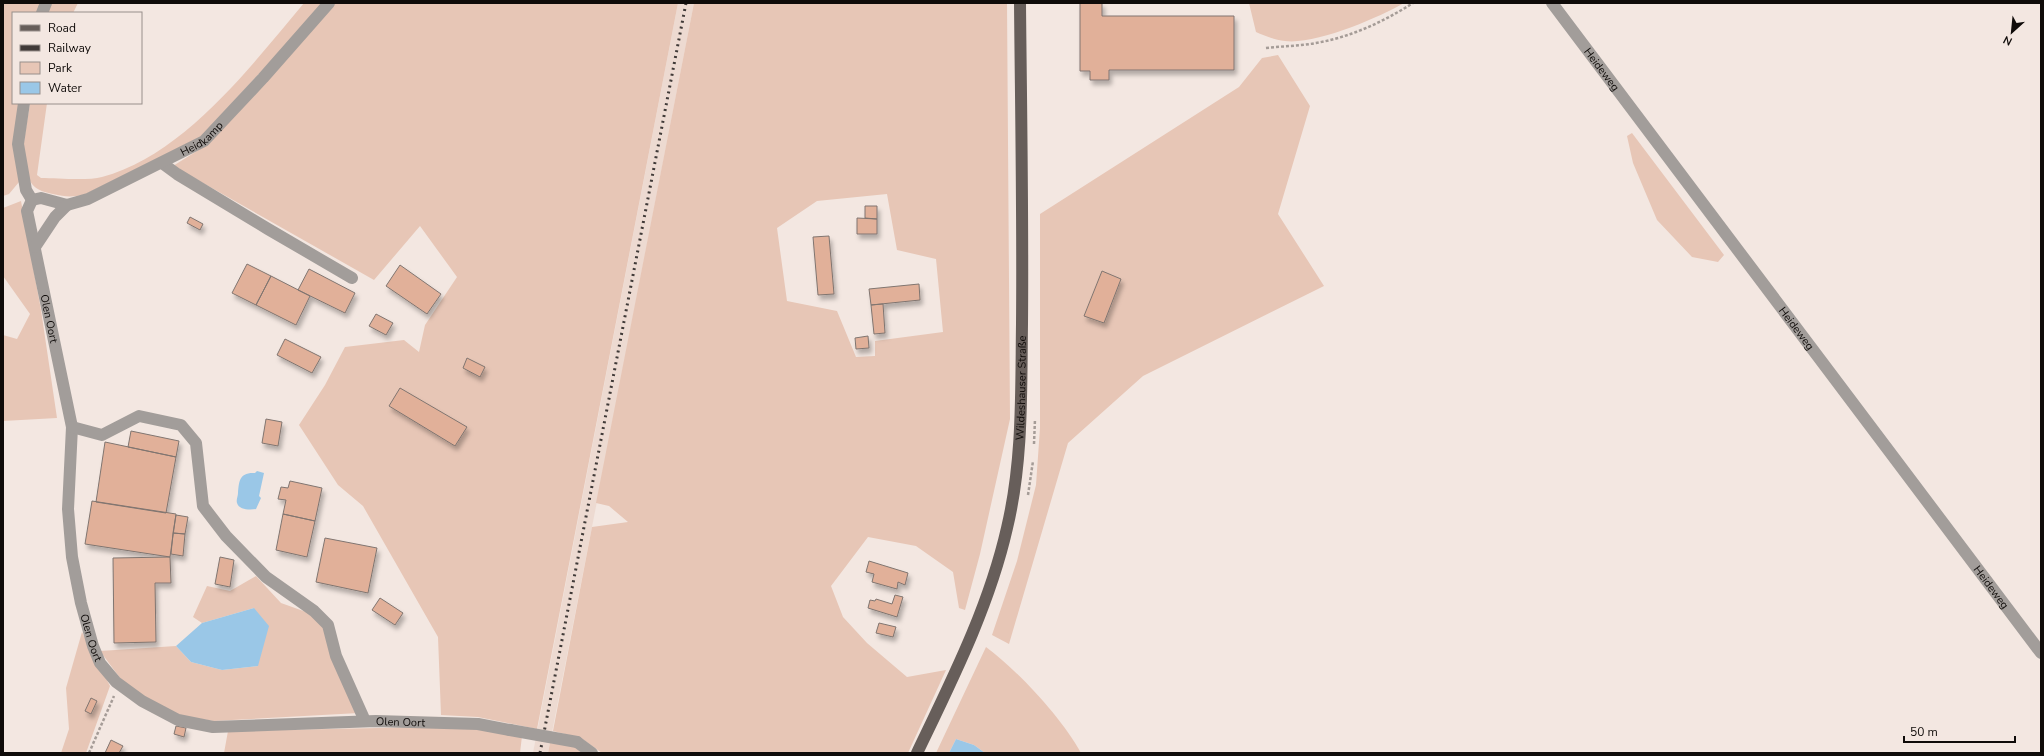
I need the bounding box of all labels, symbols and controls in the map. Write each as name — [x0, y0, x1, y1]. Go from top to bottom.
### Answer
legend — [12, 12, 142, 104]
north arrow — [1992, 12, 2032, 52]
text: Road — [48, 20, 76, 36]
text: N — [2001, 32, 2015, 49]
text: Railway — [48, 40, 92, 56]
street label: Heideweg — [1581, 45, 1623, 94]
text: Park — [48, 60, 73, 76]
text: Water — [48, 80, 82, 96]
street label: Heidkamp — [178, 118, 226, 159]
street label: Olen Oort — [37, 293, 62, 344]
street label: Heideweg — [1776, 304, 1818, 353]
street label: Wildeshauser Straße — [1012, 335, 1029, 441]
street label: Heideweg — [1970, 562, 2013, 612]
street label: Olen Oort — [77, 612, 106, 664]
street label: Olen Oort — [376, 714, 426, 730]
scale bar — [1904, 718, 2015, 744]
text: 50 m — [1910, 724, 1938, 740]

